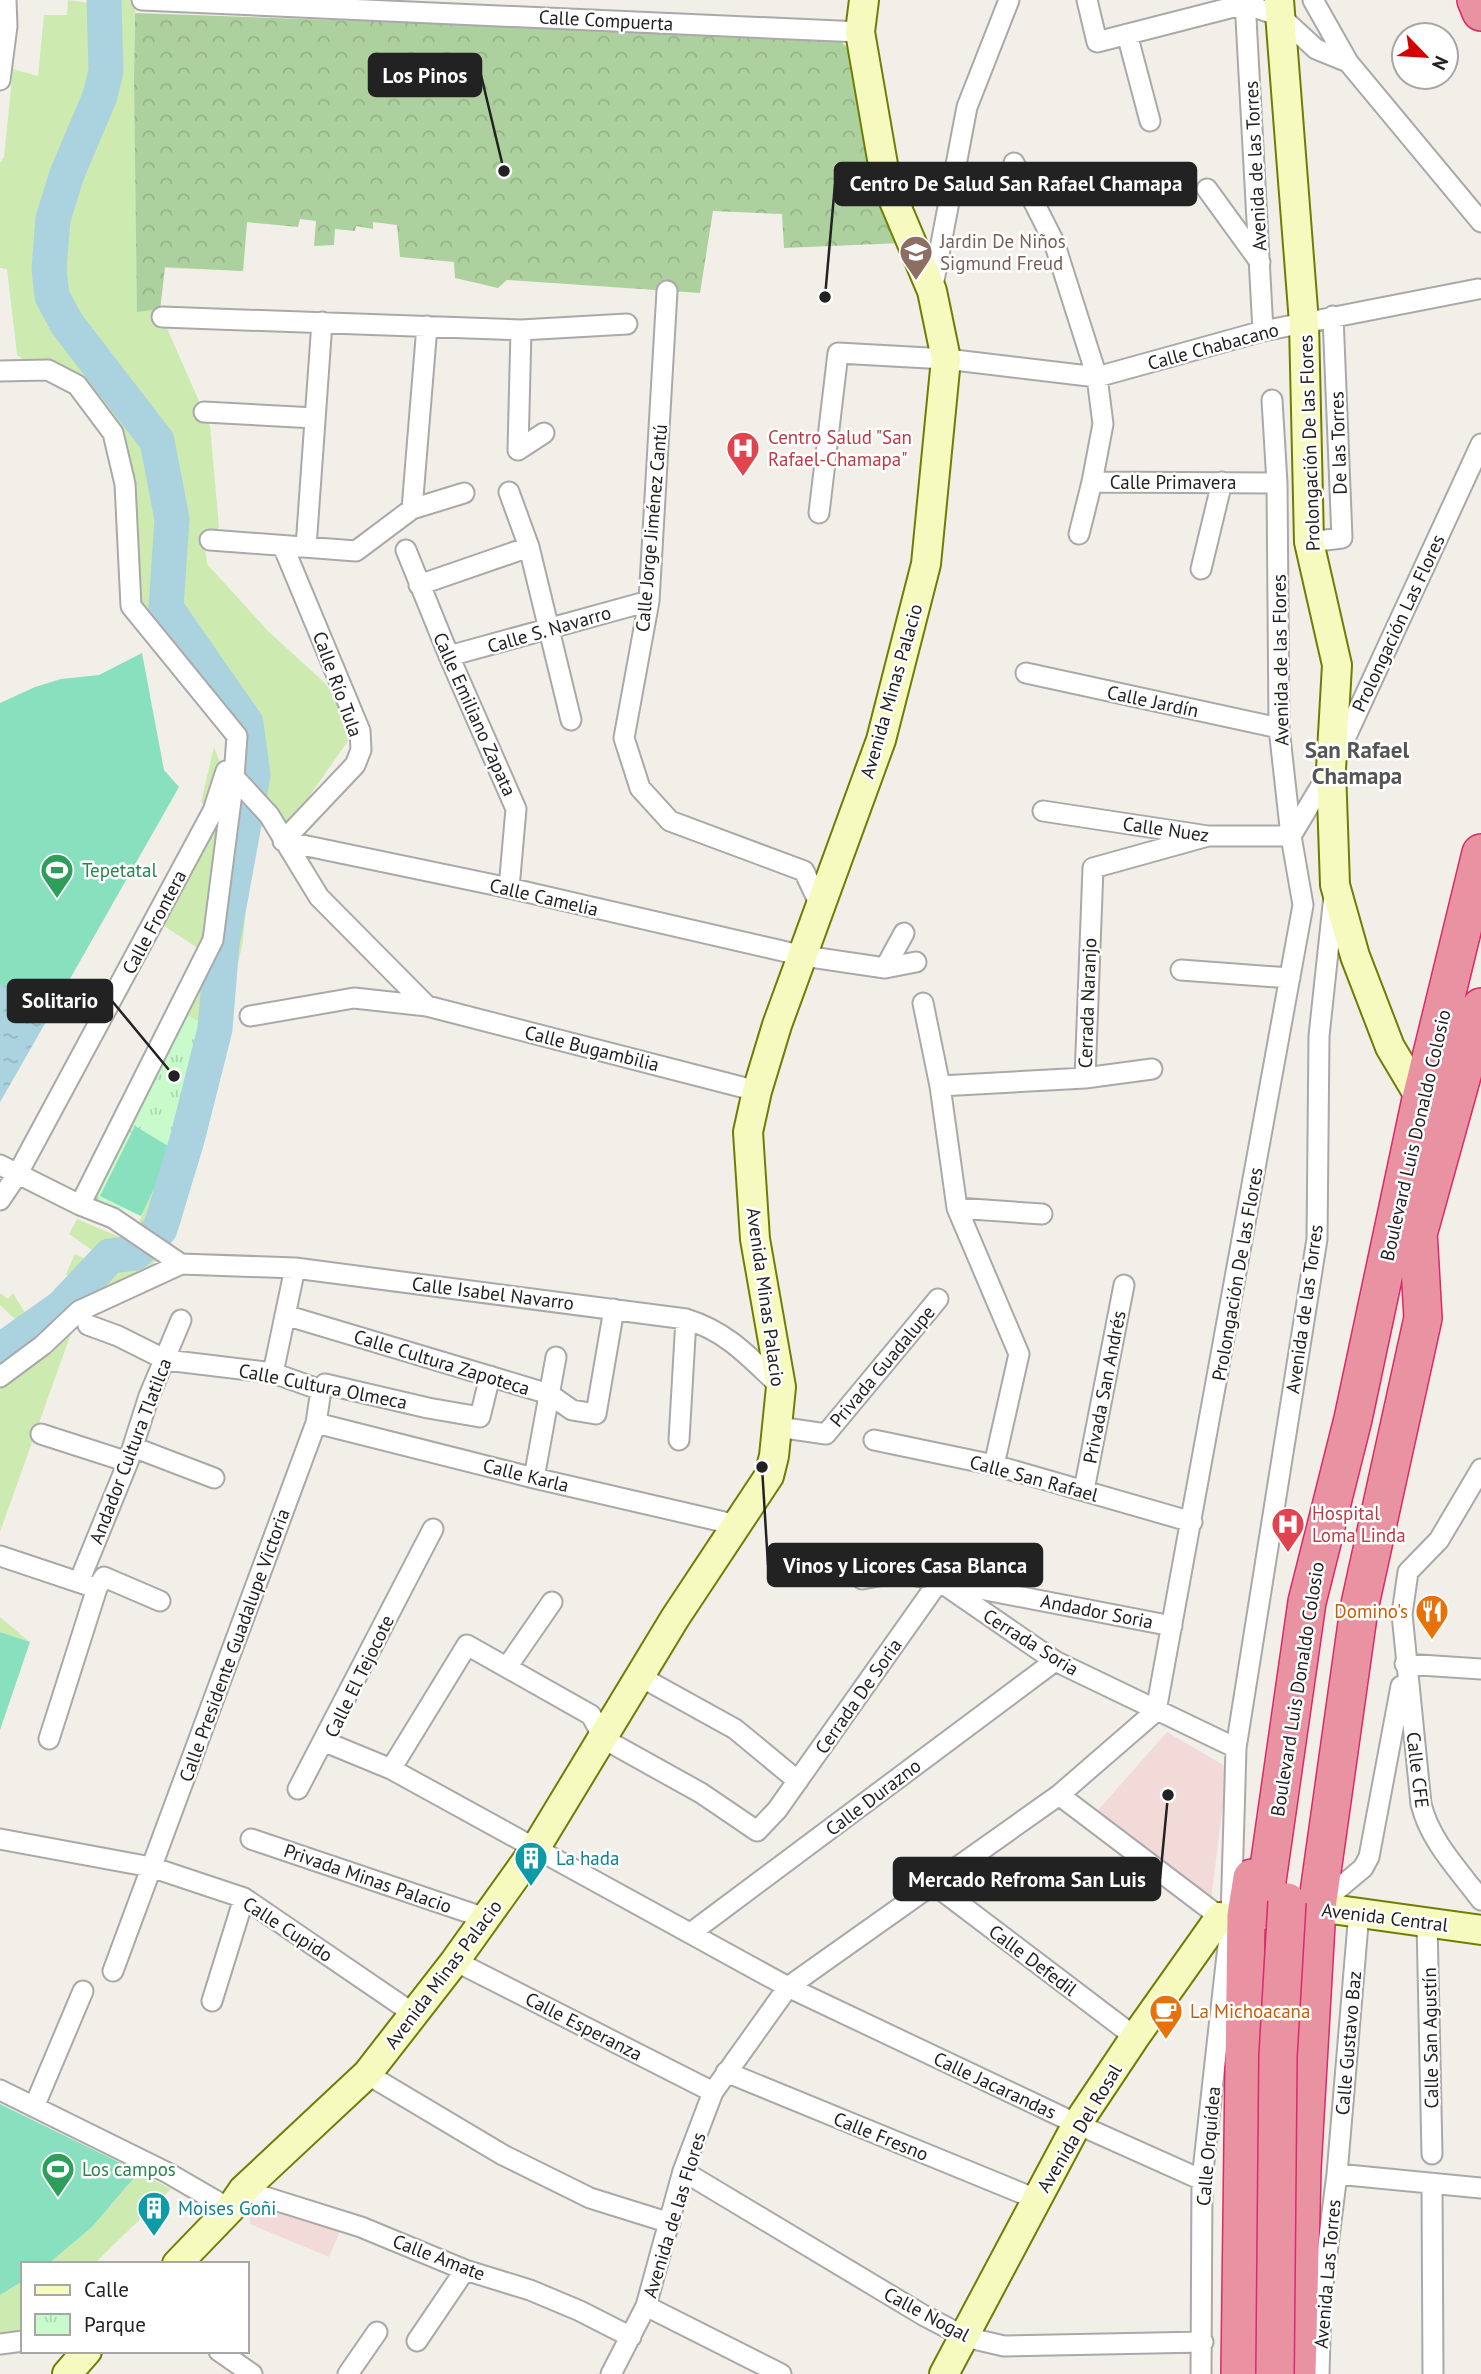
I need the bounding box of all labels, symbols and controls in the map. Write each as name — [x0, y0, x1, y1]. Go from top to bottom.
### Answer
street label: Calle Compuerta — [538, 4, 674, 36]
north arrow — [1390, 21, 1460, 91]
text: N — [1427, 52, 1454, 74]
callout: Los Pinos — [369, 54, 481, 96]
text: Los Pinos — [383, 62, 468, 89]
street label: Avenida de las Torres — [1239, 80, 1271, 252]
callout: Centro De Salud San Rafael Chamapa — [835, 163, 1196, 205]
text: Centro De Salud San Rafael Chamapa — [850, 170, 1182, 197]
place label: Jardin De Niños Sigmund Freud — [939, 229, 1066, 275]
school or university icon: Jardin De Niños Sigmund Freud — [897, 233, 935, 282]
street label: Calle Chabacano — [1145, 317, 1281, 375]
street label: Prolongación De las Flores — [1293, 334, 1325, 552]
street label: De las Torres — [1324, 391, 1352, 495]
street label: Calle Jorge Jiménez Cantú — [630, 423, 672, 633]
place label: Centro Salud "San Rafael-Chamapa" — [768, 425, 912, 471]
hospital icon: Centro Salud "San Rafael-Chamapa" — [724, 429, 762, 478]
street label: Calle Primavera — [1110, 470, 1236, 494]
street label: Prolongación Las Flores — [1346, 530, 1450, 716]
street label: Avenida de las Flores — [1267, 574, 1293, 746]
street label: Calle S. Navarro — [484, 600, 614, 658]
street label: Avenida Minas Palacio — [855, 601, 927, 781]
street label: Calle Río Tula — [308, 628, 368, 740]
street label: Calle Emiliano Zapata — [428, 628, 522, 800]
street label: Calle Jardín — [1105, 680, 1201, 722]
district label: San Rafael Chamapa — [1305, 735, 1409, 790]
street label: Calle Nuez — [1121, 811, 1211, 847]
sports icon: Tepetatal — [38, 851, 76, 900]
place label: Tepetatal — [82, 858, 157, 882]
street label: Calle Frontera — [117, 866, 191, 978]
street label: Calle Camelia — [487, 873, 601, 921]
street label: Cerrada Naranjo — [1073, 937, 1101, 1069]
callout: Solitario — [8, 980, 112, 1022]
text: Solitario — [22, 987, 98, 1014]
street label: Boulevard Luis Donaldo Colosio — [1374, 1007, 1456, 1263]
street label: Calle Bugambilia — [522, 1020, 662, 1076]
street label: Prolongación De las Flores — [1206, 1165, 1268, 1383]
street label: Avenida Minas Palacio — [742, 1206, 790, 1388]
street label: Avenida de las Torres — [1280, 1223, 1328, 1395]
street label: Calle Isabel Navarro — [411, 1271, 575, 1315]
street label: Privada Guadalupe — [824, 1300, 940, 1432]
street label: Privada San Andrés — [1077, 1309, 1131, 1465]
street label: Calle Cultura Zapoteca — [351, 1324, 533, 1400]
street label: Andador Cultura Tlatilca — [83, 1355, 177, 1547]
street label: Calle Cultura Olmeca — [237, 1358, 409, 1414]
street label: Calle San Rafael — [967, 1449, 1101, 1507]
street label: Calle Karla — [481, 1453, 571, 1497]
place label: Hospital Loma Linda — [1312, 1501, 1406, 1547]
street label: Calle Presidente Guadalupe Victoria — [173, 1505, 295, 1785]
hospital icon: Hospital Loma Linda — [1269, 1505, 1307, 1554]
callout: Vinos y Licores Casa Blanca — [768, 1544, 1042, 1586]
text: Vinos y Licores Casa Blanca — [782, 1552, 1027, 1579]
street label: Boulevard Luis Donaldo Colosio — [1265, 1560, 1329, 1818]
street label: Andador Soria — [1039, 1588, 1155, 1634]
restaurant icon: Domino's — [1413, 1592, 1451, 1641]
place label: Domino's — [1334, 1599, 1408, 1623]
street label: Cerrada Soria — [979, 1603, 1083, 1681]
street label: Calle El Tejocote — [319, 1611, 399, 1741]
street label: Cerrada De Soria — [809, 1634, 907, 1758]
street label: Calle CFE — [1401, 1731, 1435, 1809]
street label: Calle Durazno — [820, 1753, 926, 1841]
street label: Privada Minas Palacio — [281, 1838, 455, 1918]
building icon: La hada — [512, 1839, 550, 1888]
place label: La hada — [556, 1846, 619, 1870]
callout: Mercado Refroma San Luis — [894, 1858, 1160, 1900]
text: Mercado Refroma San Luis — [908, 1866, 1146, 1893]
street label: Calle Cupido — [239, 1891, 337, 1967]
street label: Avenida Minas Palacio — [379, 1895, 507, 2053]
street label: Avenida Central — [1320, 1897, 1450, 1937]
street label: Calle Defedil — [984, 1919, 1082, 2001]
street label: Calle San Agustín — [1417, 1967, 1443, 2109]
street label: Calle Gustavo Baz — [1330, 1970, 1366, 2116]
street label: Calle Esperanza — [521, 1986, 647, 2066]
cafe icon: La Michoacana — [1147, 1992, 1185, 2041]
place label: La Michoacana — [1190, 1999, 1310, 2023]
street label: Calle Jacarandas — [930, 2046, 1060, 2124]
street label: Avenida Del Rosal — [1031, 2059, 1127, 2197]
street label: Calle Orquídea — [1191, 2085, 1225, 2207]
street label: Calle Fresno — [830, 2106, 932, 2166]
street label: Avenida de las Flores — [637, 2129, 711, 2301]
sports icon: Los campos — [39, 2150, 77, 2199]
place label: Los campos — [82, 2157, 176, 2181]
building icon: Moises Goñi — [135, 2189, 173, 2238]
place label: Moises Goñi — [178, 2196, 276, 2220]
street label: Avenida Las Torres — [1309, 2198, 1345, 2350]
street label: Calle Amate — [389, 2228, 489, 2286]
legend — [21, 2262, 248, 2353]
text: Calle — [84, 2276, 129, 2303]
street label: Calle Nogal — [880, 2281, 974, 2347]
text: Parque — [84, 2311, 146, 2338]

